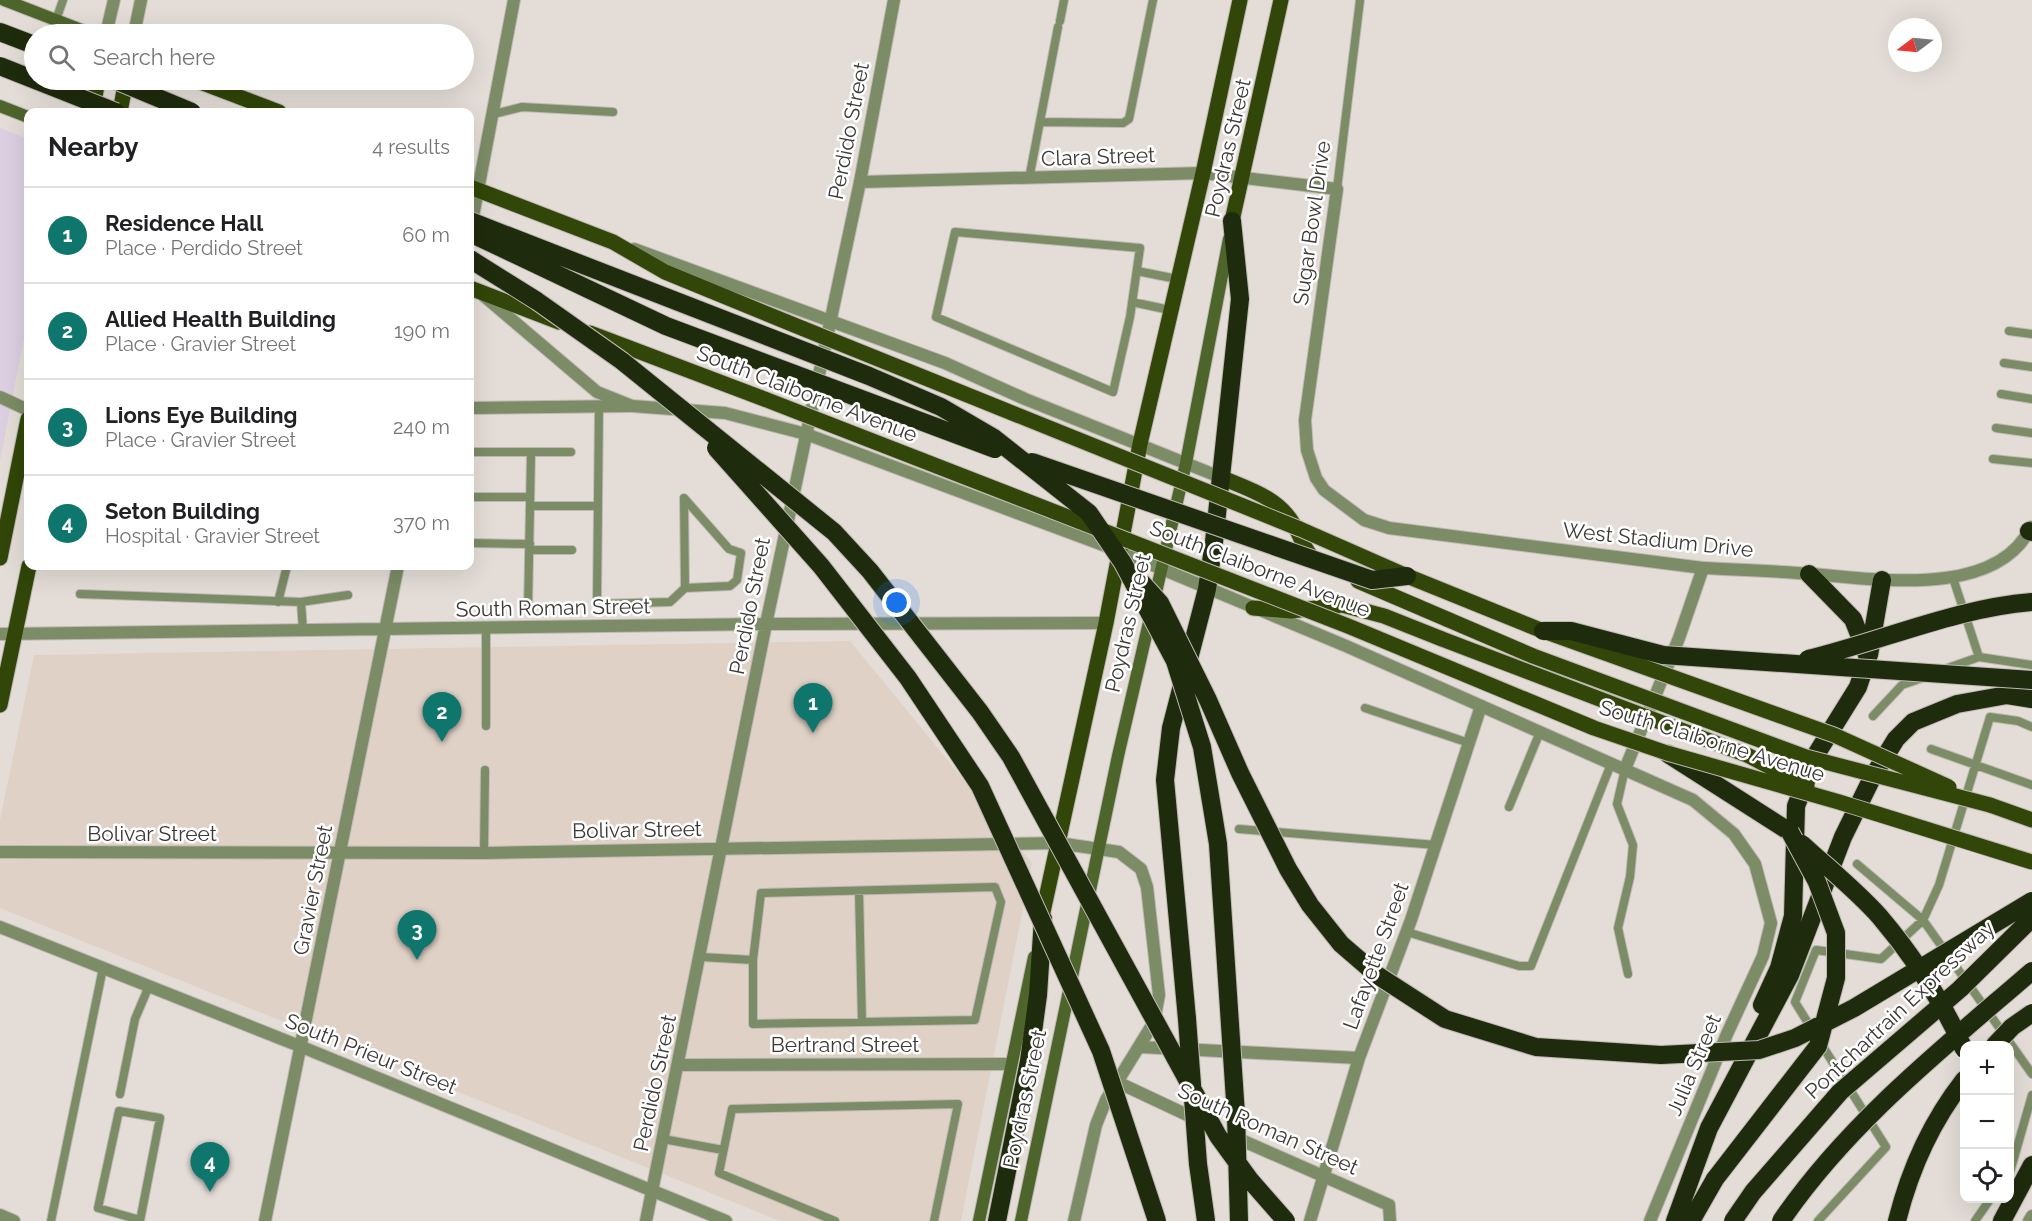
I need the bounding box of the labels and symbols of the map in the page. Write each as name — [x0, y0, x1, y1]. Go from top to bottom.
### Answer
north arrow — [1888, 18, 1942, 72]
street label: Perdido Street — [823, 60, 874, 202]
street label: Poydras Street — [1199, 76, 1256, 220]
street label: Sugar Bowl Drive — [1288, 139, 1335, 307]
street label: Clara Street — [1041, 142, 1155, 171]
street label: South Claiborne Avenue — [693, 340, 921, 447]
street label: South Claiborne Avenue — [1146, 515, 1374, 622]
street label: West Stadium Drive — [1562, 517, 1755, 562]
street label: Perdido Street — [724, 535, 775, 677]
street label: Poydras Street — [1099, 551, 1156, 695]
your location — [882, 588, 911, 617]
street label: South Roman Street — [455, 593, 651, 622]
pin: 1 — [794, 684, 832, 733]
pin: 2 — [422, 692, 462, 742]
street label: South Claiborne Avenue — [1596, 694, 1828, 787]
street label: Bolivar Street — [572, 816, 702, 843]
street label: Bolivar Street — [87, 821, 217, 846]
street label: Gravier Street — [288, 823, 337, 957]
street label: Lafayette Street — [1337, 879, 1414, 1033]
pin: 3 — [398, 910, 436, 960]
street label: Pontchartrain Expressway — [1800, 915, 2000, 1104]
street label: South Prieur Street — [282, 1008, 461, 1099]
street label: Julia Street — [1661, 1010, 1726, 1119]
street label: Perdido Street — [628, 1012, 681, 1153]
street label: Poydras Street — [998, 1027, 1051, 1171]
street label: Bertrand Street — [771, 1032, 919, 1057]
street label: South Roman Street — [1174, 1078, 1362, 1180]
pin: 4 — [190, 1142, 230, 1192]

